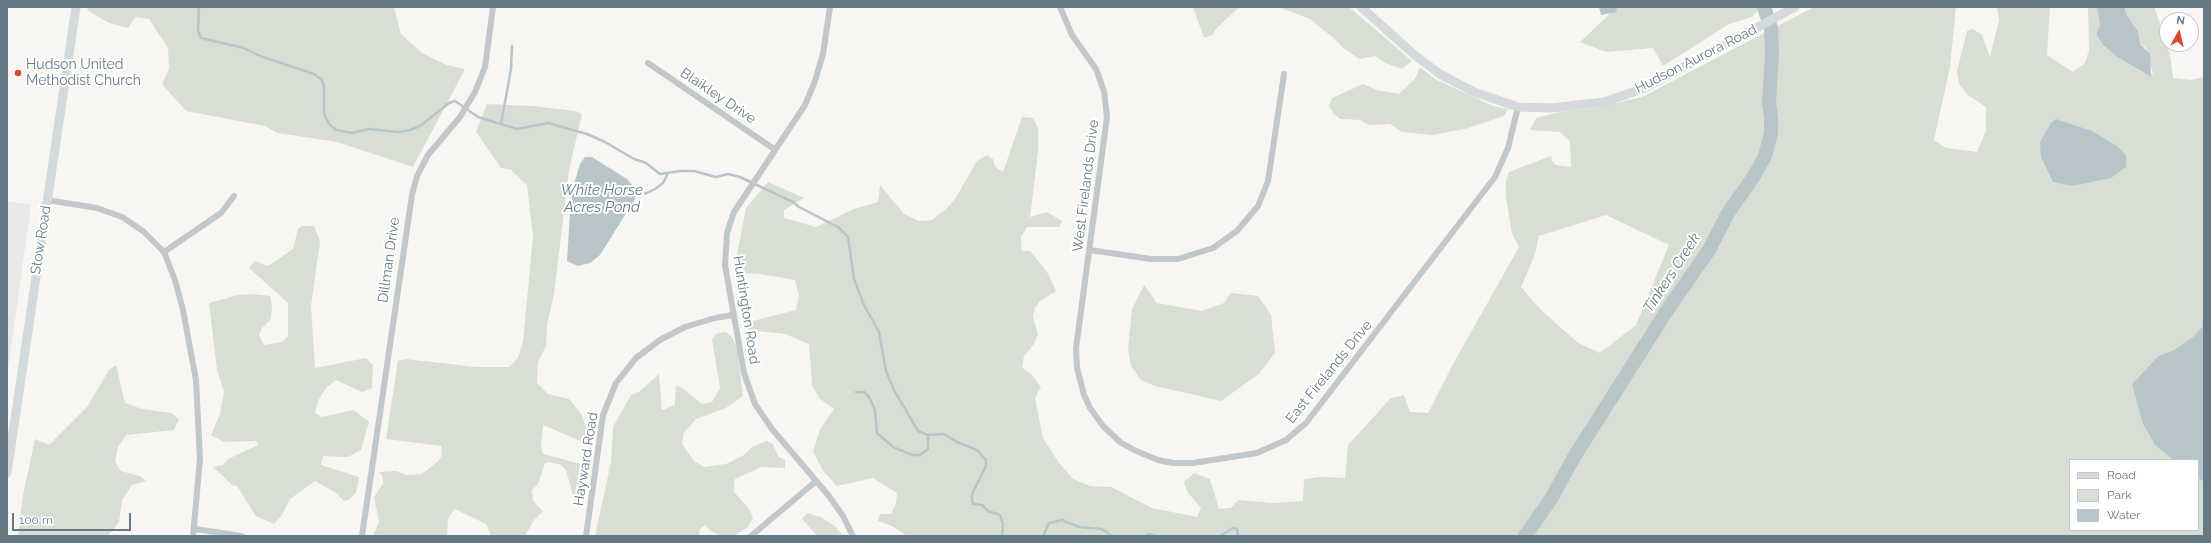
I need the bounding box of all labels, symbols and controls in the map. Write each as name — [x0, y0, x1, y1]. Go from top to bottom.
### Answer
north arrow — [2159, 12, 2199, 52]
text: N — [2176, 14, 2186, 28]
street label: Hudson Aurora Road — [1632, 21, 1760, 97]
place label: Hudson United Methodist Church — [26, 57, 141, 90]
street label: Blaikley Drive — [677, 65, 759, 127]
marker: Hudson United Methodist Church — [13, 68, 23, 78]
street label: West Firelands Drive — [1070, 119, 1102, 253]
water label: White Horse Acres Pond — [561, 181, 643, 216]
street label: Stow Road — [27, 204, 55, 276]
street label: Dillman Drive — [375, 216, 403, 304]
water label: Tinkers Creek — [1640, 230, 1704, 316]
street label: Huntington Road — [729, 255, 763, 365]
street label: East Firelands Drive — [1282, 317, 1376, 427]
street label: Hayward Road — [570, 411, 602, 507]
legend — [2069, 459, 2199, 531]
text: Road — [2107, 468, 2136, 482]
text: Park — [2107, 488, 2132, 502]
scale bar — [14, 505, 133, 531]
text: Water — [2107, 508, 2141, 522]
text: 100 m — [19, 513, 53, 527]

